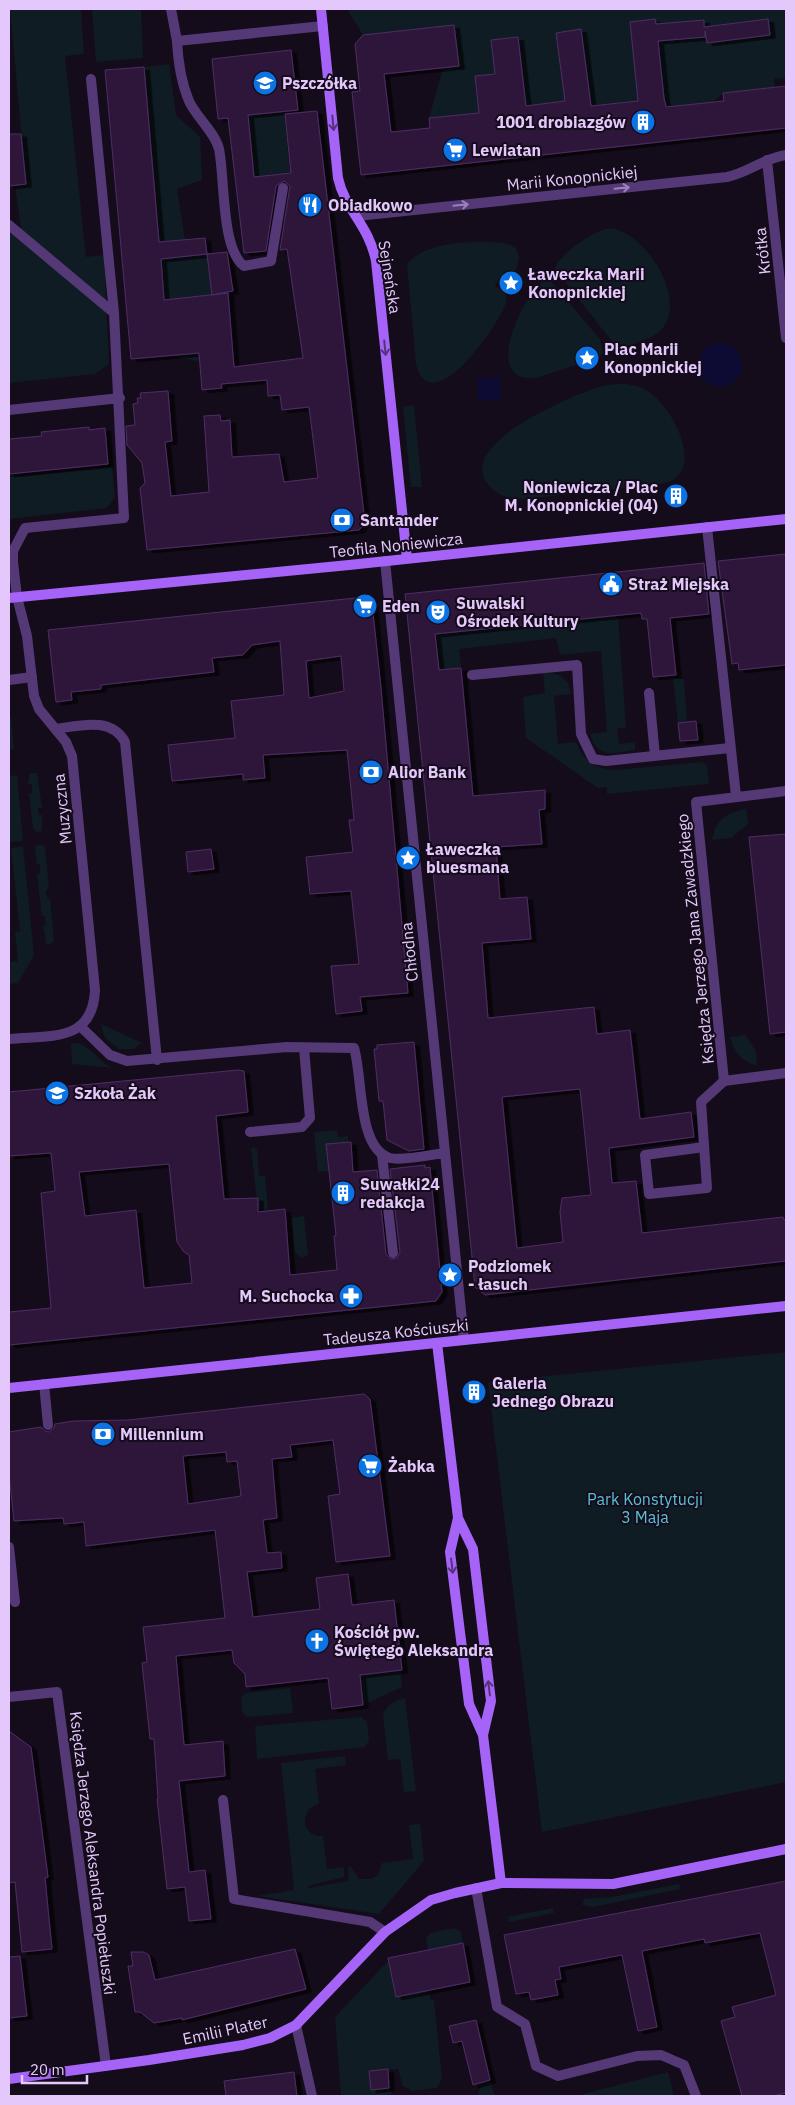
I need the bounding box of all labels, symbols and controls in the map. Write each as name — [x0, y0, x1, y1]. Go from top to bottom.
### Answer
school or university icon: Pszczółka — [252, 70, 278, 96]
place label: Pszczółka — [282, 73, 357, 93]
building icon: 1001 drobiazgów — [630, 109, 656, 135]
place label: 1001 drobiazgów — [496, 112, 627, 132]
one-way arrow — [328, 115, 338, 131]
supermarket icon: Lewiatan — [442, 137, 468, 163]
place label: Lewiatan — [472, 140, 541, 160]
street label: Marii Konopnickiej — [506, 161, 638, 195]
one-way arrow — [614, 183, 630, 193]
restaurant icon: Obiadkowo — [297, 192, 323, 218]
place label: Obiadkowo — [328, 195, 413, 215]
one-way arrow — [453, 200, 469, 210]
street label: Krótka — [750, 226, 774, 276]
street label: Sejneńska — [374, 239, 406, 315]
place label: Ławeczka Marii Konopnickiej — [527, 264, 645, 302]
place icon: Ławeczka Marii Konopnickiej — [498, 270, 524, 296]
place label: Plac Marii Konopnickiej — [604, 339, 702, 377]
one-way arrow — [380, 340, 390, 356]
place icon: Plac Marii Konopnickiej — [574, 345, 600, 371]
place label: Noniewicza / Plac M. Konopnickiej (04) — [505, 477, 658, 515]
building icon: Noniewicza / Plac M. Konopnickiej (04) — [663, 483, 689, 509]
bank icon: Santander — [329, 507, 355, 533]
place label: Santander — [360, 510, 439, 530]
street label: Teofila Noniewicza — [328, 528, 464, 562]
public building icon: Straż Miejska — [598, 571, 624, 597]
place label: Straż Miejska — [628, 574, 729, 594]
supermarket icon: Eden — [352, 593, 378, 619]
place label: Suwalski Ośrodek Kultury — [456, 593, 579, 631]
place label: Eden — [382, 596, 420, 616]
theatre icon: Suwalski Ośrodek Kultury — [425, 599, 451, 625]
bank icon: Alior Bank — [358, 759, 384, 785]
place label: Alior Bank — [388, 762, 467, 782]
street label: Muzyczna — [48, 772, 76, 845]
street label: Księdza Jerzego Jana Zawadzkiego — [672, 813, 718, 1065]
place label: Ławeczka bluesmana — [425, 839, 509, 877]
place icon: Ławeczka bluesmana — [395, 845, 421, 871]
street label: Chłodna — [396, 921, 422, 983]
school or university icon: Szkoła Żak — [44, 1080, 70, 1106]
place label: Szkoła Żak — [74, 1083, 157, 1103]
place label: Suwałki24 redakcja — [360, 1174, 440, 1212]
building icon: Suwałki24 redakcja — [330, 1180, 356, 1206]
place label: Podziomek - łasuch — [468, 1256, 552, 1294]
place icon: Podziomek - łasuch — [437, 1262, 463, 1288]
pharmacy icon: M. Suchocka — [338, 1283, 364, 1309]
place label: M. Suchocka — [239, 1286, 334, 1306]
street label: Tadeusza Kościuszki — [322, 1314, 470, 1350]
place label: Galeria Jednego Obrazu — [492, 1373, 614, 1411]
building icon: Galeria Jednego Obrazu — [461, 1379, 487, 1405]
bank icon: Millennium — [90, 1421, 116, 1447]
place label: Millennium — [120, 1424, 204, 1444]
supermarket icon: Żabka — [357, 1453, 383, 1479]
place label: Żabka — [388, 1456, 435, 1476]
park label: Park Konstytucji 3 Maja — [587, 1489, 703, 1527]
one-way arrow — [447, 1558, 457, 1574]
place label: Kościół pw. Świętego Aleksandra — [334, 1622, 493, 1660]
church icon: Kościół pw. Świętego Aleksandra — [304, 1628, 330, 1654]
one-way arrow — [484, 1680, 494, 1696]
street label: Księdza Jerzego Aleksandra Popiełuszki — [66, 1710, 120, 1996]
street label: Emilii Plater — [181, 2011, 269, 2049]
scale bar — [22, 2052, 88, 2084]
text: 20 m — [30, 2060, 65, 2079]

